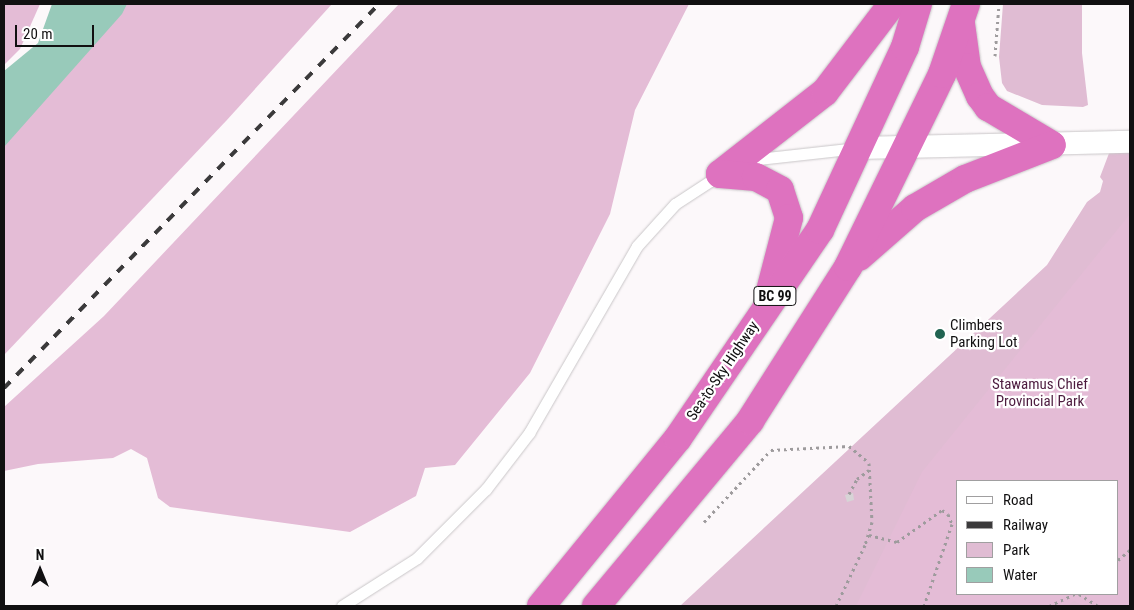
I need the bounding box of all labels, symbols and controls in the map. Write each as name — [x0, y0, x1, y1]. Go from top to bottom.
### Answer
scale bar — [18, 15, 96, 47]
text: 20 m — [23, 25, 53, 43]
road number: BC 99 — [752, 284, 798, 308]
place label: Climbers Parking Lot — [950, 316, 1017, 351]
street label: Sea-to-Sky Highway — [683, 318, 763, 424]
marker: Climbers Parking Lot — [934, 328, 946, 340]
park label: Stawamus Chief Provincial Park — [992, 375, 1088, 410]
legend — [956, 480, 1119, 595]
text: Road — [1003, 491, 1033, 509]
text: Railway — [1003, 516, 1048, 534]
text: Park — [1003, 541, 1030, 559]
north arrow — [15, 545, 65, 595]
text: N — [36, 547, 44, 563]
text: Water — [1003, 566, 1037, 584]

